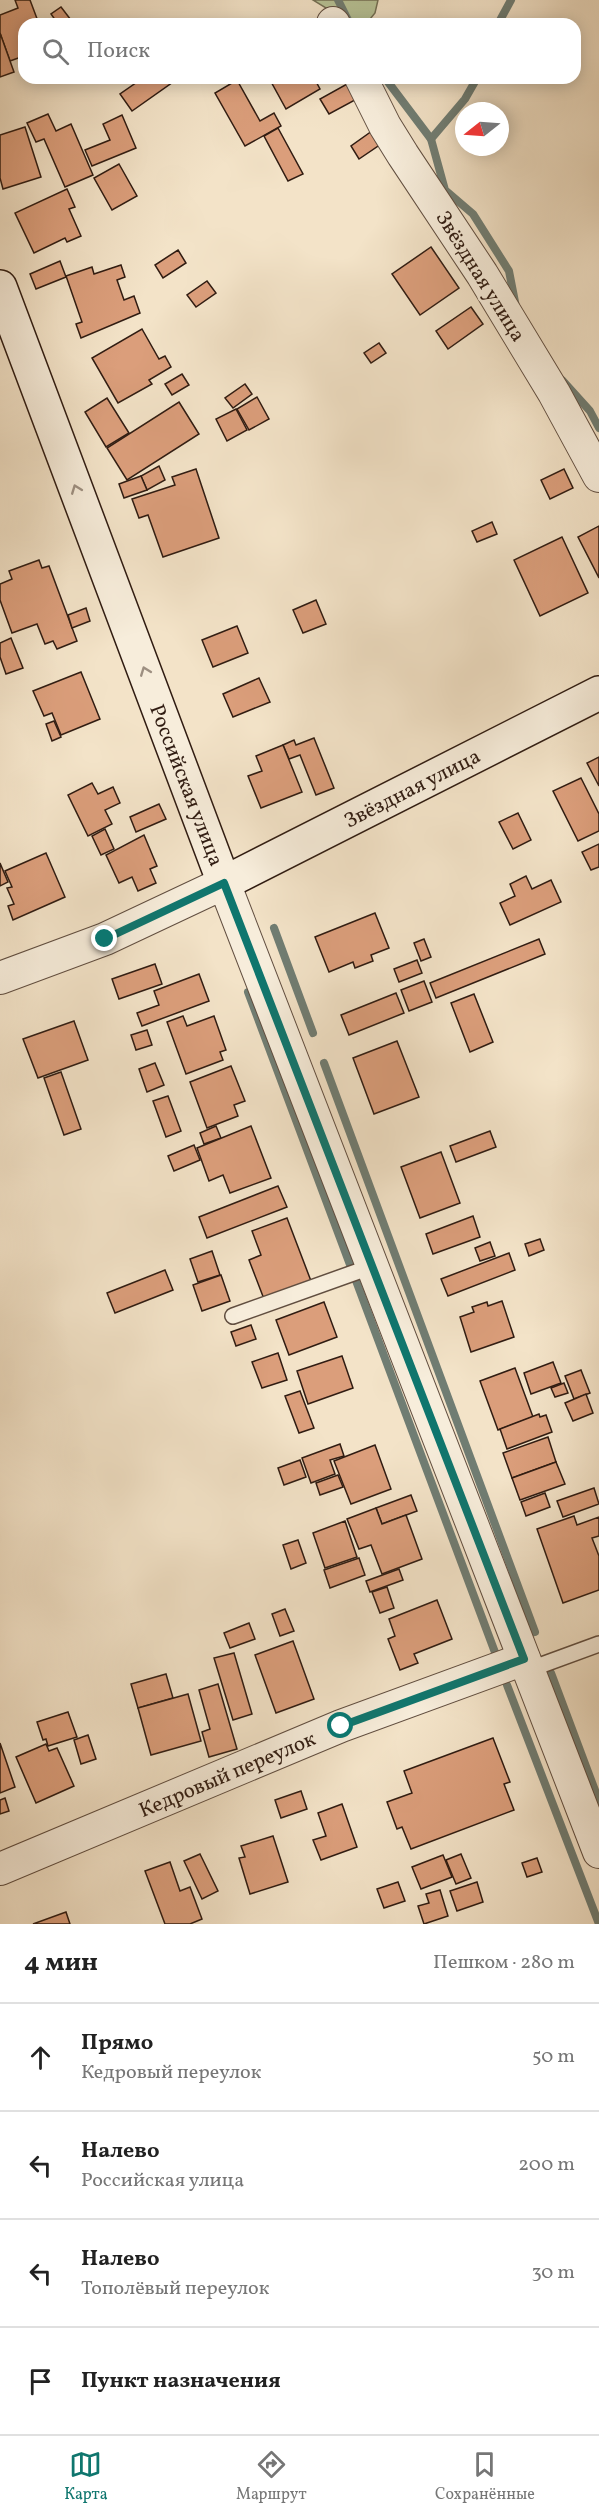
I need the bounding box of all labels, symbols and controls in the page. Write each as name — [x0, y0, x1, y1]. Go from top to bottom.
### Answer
search box — [18, 18, 581, 84]
icon: search — [39, 35, 72, 68]
text: Поиск — [87, 36, 150, 67]
north arrow — [455, 102, 509, 156]
street label: Звёздная улица — [428, 206, 532, 348]
one-way arrow — [71, 484, 83, 495]
one-way arrow — [139, 667, 152, 677]
street label: Российская улица — [141, 700, 230, 871]
street label: Звёздная улица — [339, 742, 486, 836]
route end — [91, 925, 117, 951]
route start — [327, 1712, 353, 1738]
street label: Кедровый переулок — [135, 1725, 320, 1826]
text: 4 мин — [24, 1945, 98, 1981]
text: Пешком · 280 m — [433, 1949, 575, 1977]
text: Прямо — [81, 2028, 153, 2059]
icon: ahead — [24, 2041, 57, 2074]
text: 50 m — [532, 2043, 575, 2071]
text: Кедровый переулок — [81, 2059, 261, 2087]
text: Налево — [81, 2136, 160, 2167]
icon: left — [24, 2149, 57, 2182]
text: 200 m — [518, 2151, 575, 2179]
text: Российская улица — [81, 2167, 244, 2195]
text: Налево — [81, 2244, 160, 2275]
icon: left — [24, 2257, 57, 2290]
text: 30 m — [531, 2259, 575, 2287]
text: Тополёвый переулок — [81, 2275, 269, 2303]
icon: arrive — [24, 2365, 57, 2398]
text: Пункт назначения — [81, 2366, 281, 2397]
tab: Карта — [64, 2448, 108, 2506]
tab: Маршрут — [236, 2448, 307, 2506]
tab: Сохранённые — [435, 2448, 535, 2506]

